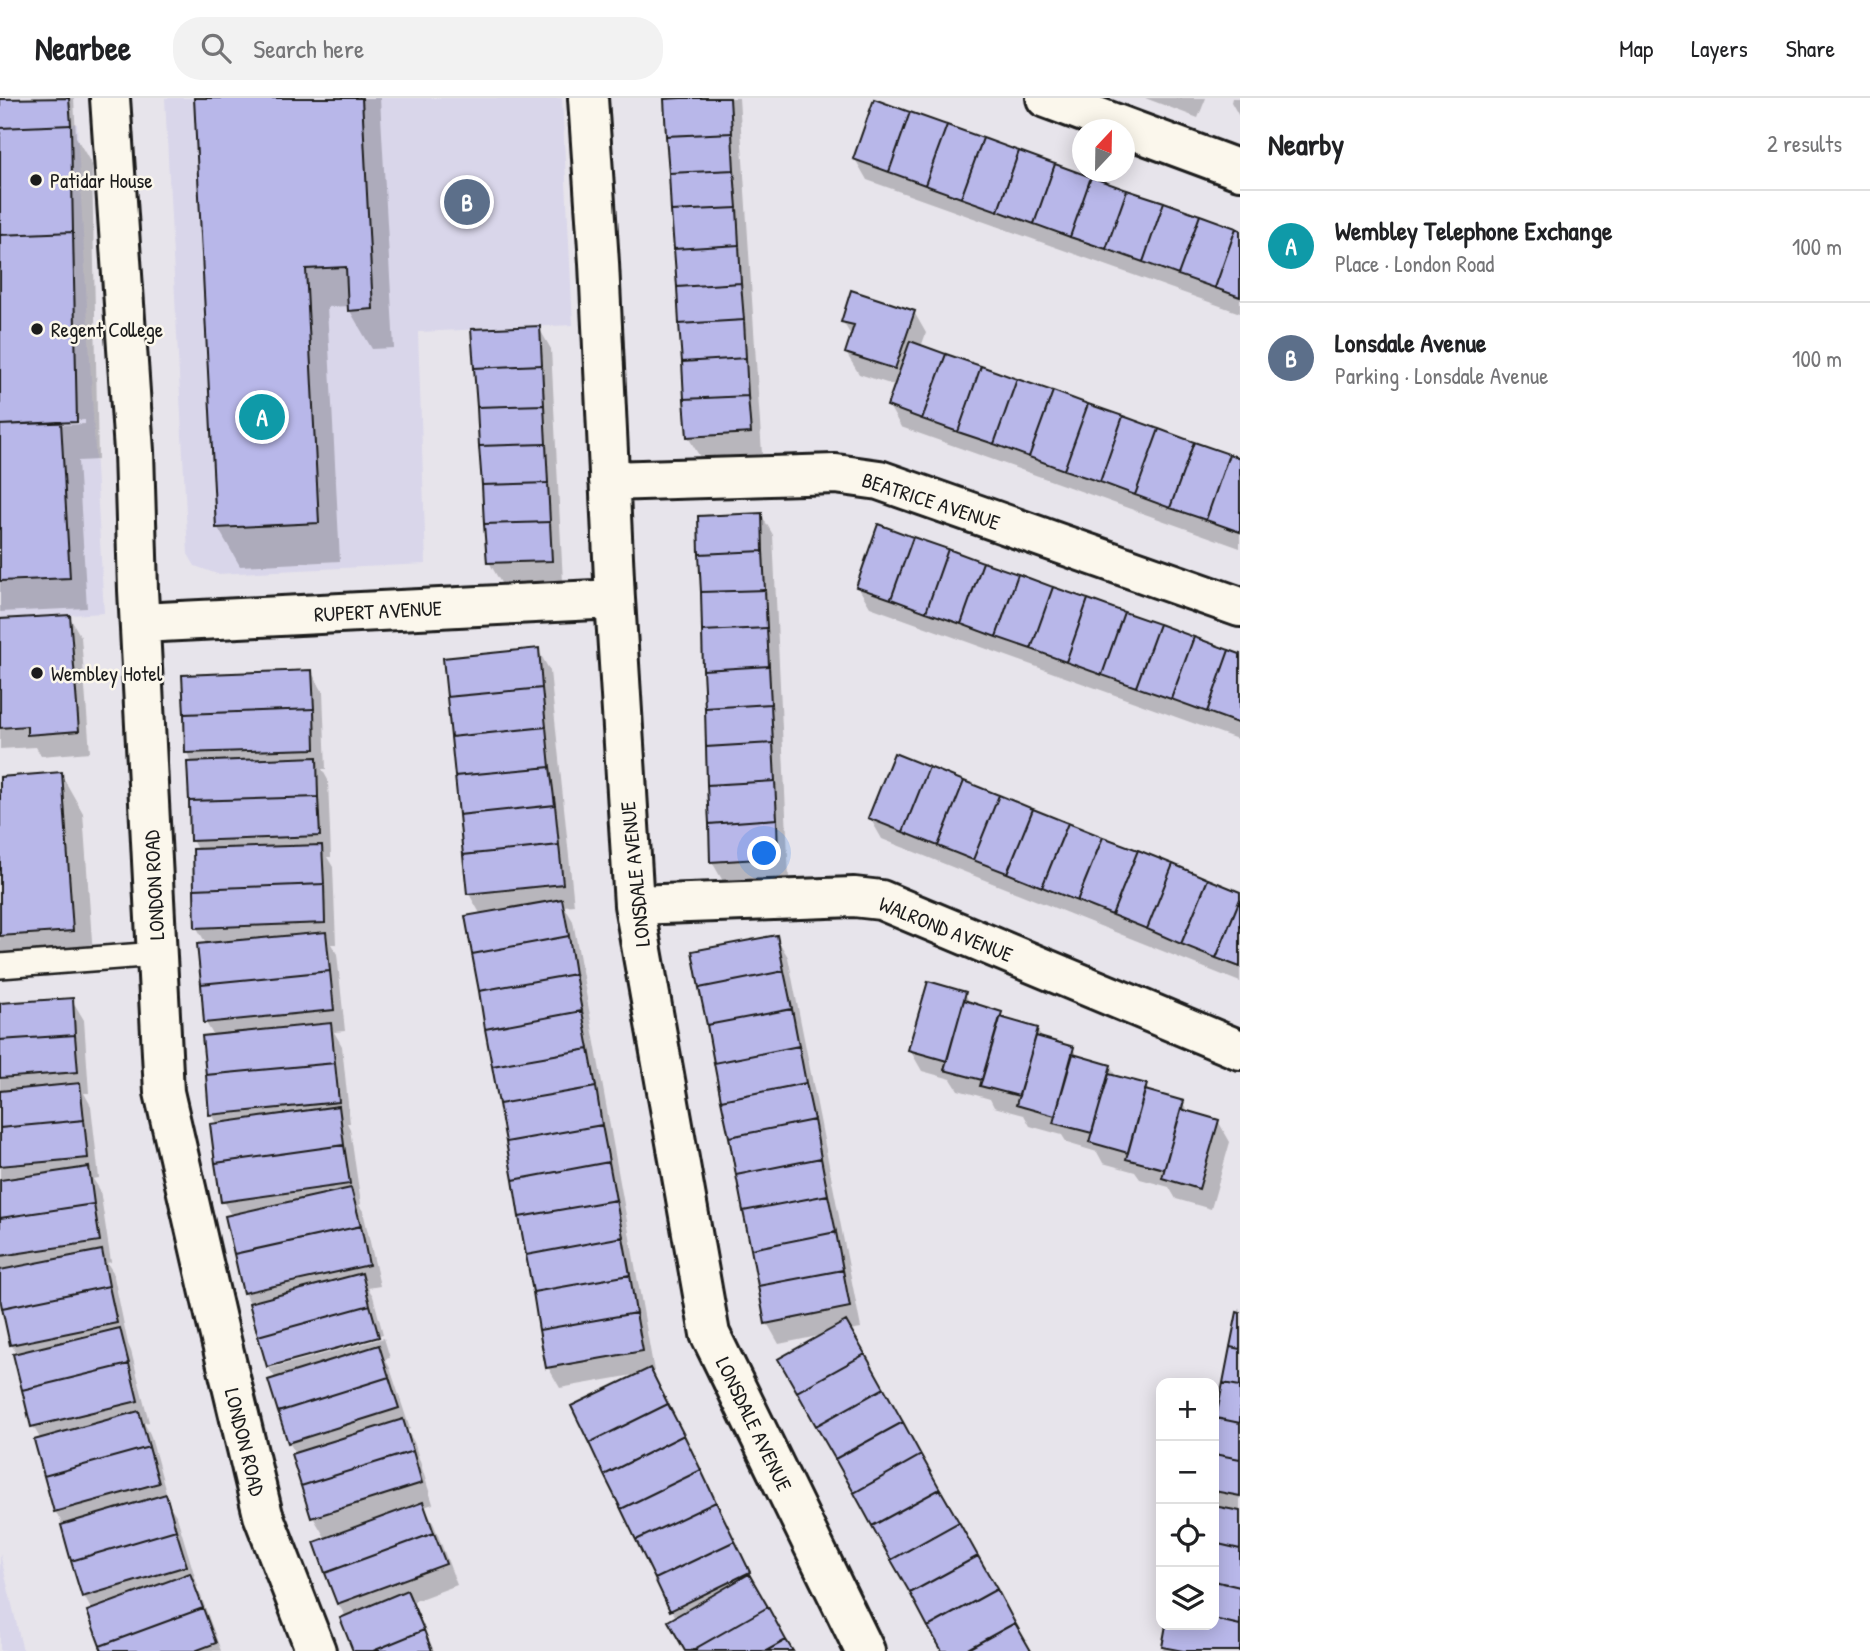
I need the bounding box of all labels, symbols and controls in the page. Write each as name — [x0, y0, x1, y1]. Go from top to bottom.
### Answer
search box — [173, 17, 663, 80]
text: Nearbee — [35, 26, 131, 70]
icon: search — [197, 29, 235, 67]
text: Search here — [253, 31, 364, 66]
text: Map — [1619, 32, 1653, 64]
text: Layers — [1691, 32, 1748, 64]
text: Share — [1786, 32, 1835, 64]
north arrow — [1072, 119, 1135, 182]
text: Nearby — [1268, 124, 1344, 164]
text: 2 results — [1767, 128, 1842, 159]
place label: Patidar House — [50, 166, 153, 195]
marker: Patidar House — [28, 172, 44, 188]
pin: B — [444, 176, 490, 228]
text: Wembley Telephone Exchange — [1335, 213, 1612, 248]
text: A — [1285, 231, 1297, 262]
text: 100 m — [1792, 231, 1842, 262]
text: Place · London Road — [1335, 248, 1494, 279]
place label: Regent College — [51, 315, 163, 344]
marker: Regent College — [29, 321, 45, 337]
text: Lonsdale Avenue — [1335, 325, 1486, 360]
text: B — [1285, 343, 1297, 374]
text: 100 m — [1792, 343, 1842, 374]
text: Parking · Lonsdale Avenue — [1335, 360, 1548, 391]
pin: A — [239, 391, 285, 443]
street label: BEATRICE AVENUE — [858, 465, 1004, 537]
street label: RUPERT AVENUE — [313, 593, 443, 629]
place label: Wembley Hotel — [51, 659, 163, 688]
marker: Wembley Hotel — [29, 665, 45, 681]
street label: LONSDALE AVENUE — [613, 800, 657, 948]
street label: LONDON ROAD — [137, 829, 171, 941]
your location — [747, 836, 781, 870]
street label: WALROND AVENUE — [875, 889, 1017, 969]
street label: LONSDALE AVENUE — [709, 1352, 799, 1496]
map controls — [1156, 1378, 1219, 1630]
button: + — [1156, 1378, 1219, 1441]
street label: LONDON ROAD — [218, 1385, 272, 1499]
button: − — [1156, 1441, 1219, 1504]
button: locate — [1156, 1504, 1219, 1567]
button: layers — [1156, 1567, 1219, 1630]

